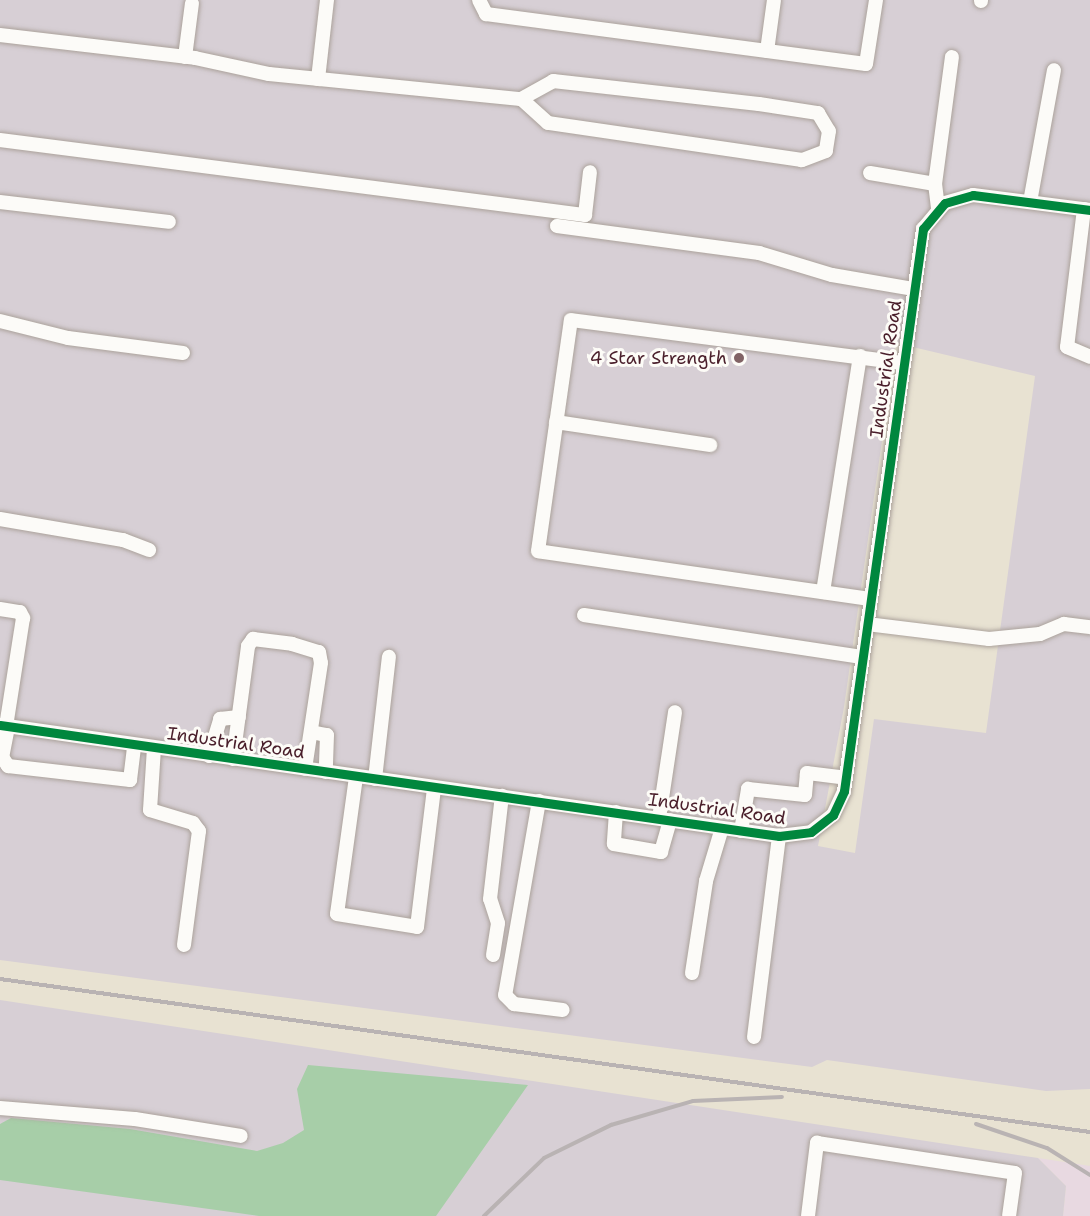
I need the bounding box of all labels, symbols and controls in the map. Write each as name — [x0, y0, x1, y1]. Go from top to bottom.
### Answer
street label: Industrial Road — [866, 299, 906, 439]
place label: 4 Star Strength — [590, 347, 727, 369]
marker: 4 Star Strength — [732, 351, 746, 365]
street label: Industrial Road — [166, 723, 306, 763]
street label: Industrial Road — [647, 789, 787, 829]

